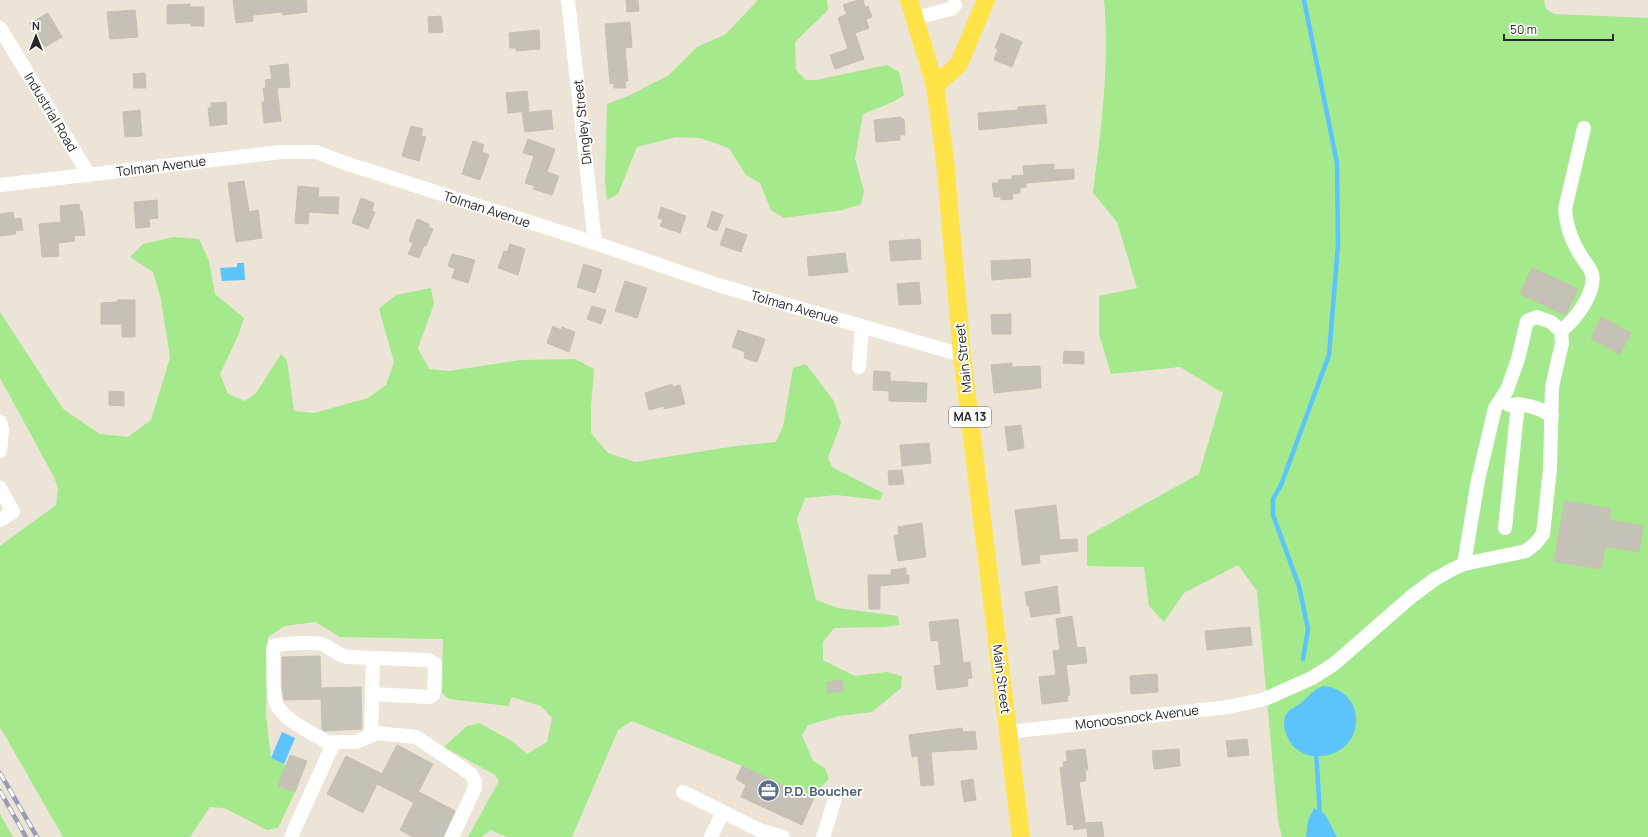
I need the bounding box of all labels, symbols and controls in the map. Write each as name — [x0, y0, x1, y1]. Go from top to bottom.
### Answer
north arrow — [16, 16, 56, 56]
scale bar — [1504, 16, 1613, 42]
text: N — [32, 18, 40, 33]
text: 50 m — [1510, 21, 1537, 38]
street label: Industrial Road — [20, 69, 82, 155]
street label: Dingley Street — [569, 79, 595, 165]
street label: Tolman Avenue — [115, 152, 207, 180]
street label: Tolman Avenue — [441, 186, 533, 232]
street label: Tolman Avenue — [749, 286, 841, 328]
street label: Main Street — [950, 322, 976, 394]
road number: MA 13 — [949, 407, 991, 427]
street label: Main Street — [989, 643, 1015, 715]
street label: Monoosnock Avenue — [1074, 700, 1200, 734]
office icon: P.D. Boucher — [755, 778, 781, 804]
place label: P.D. Boucher — [784, 782, 862, 800]

